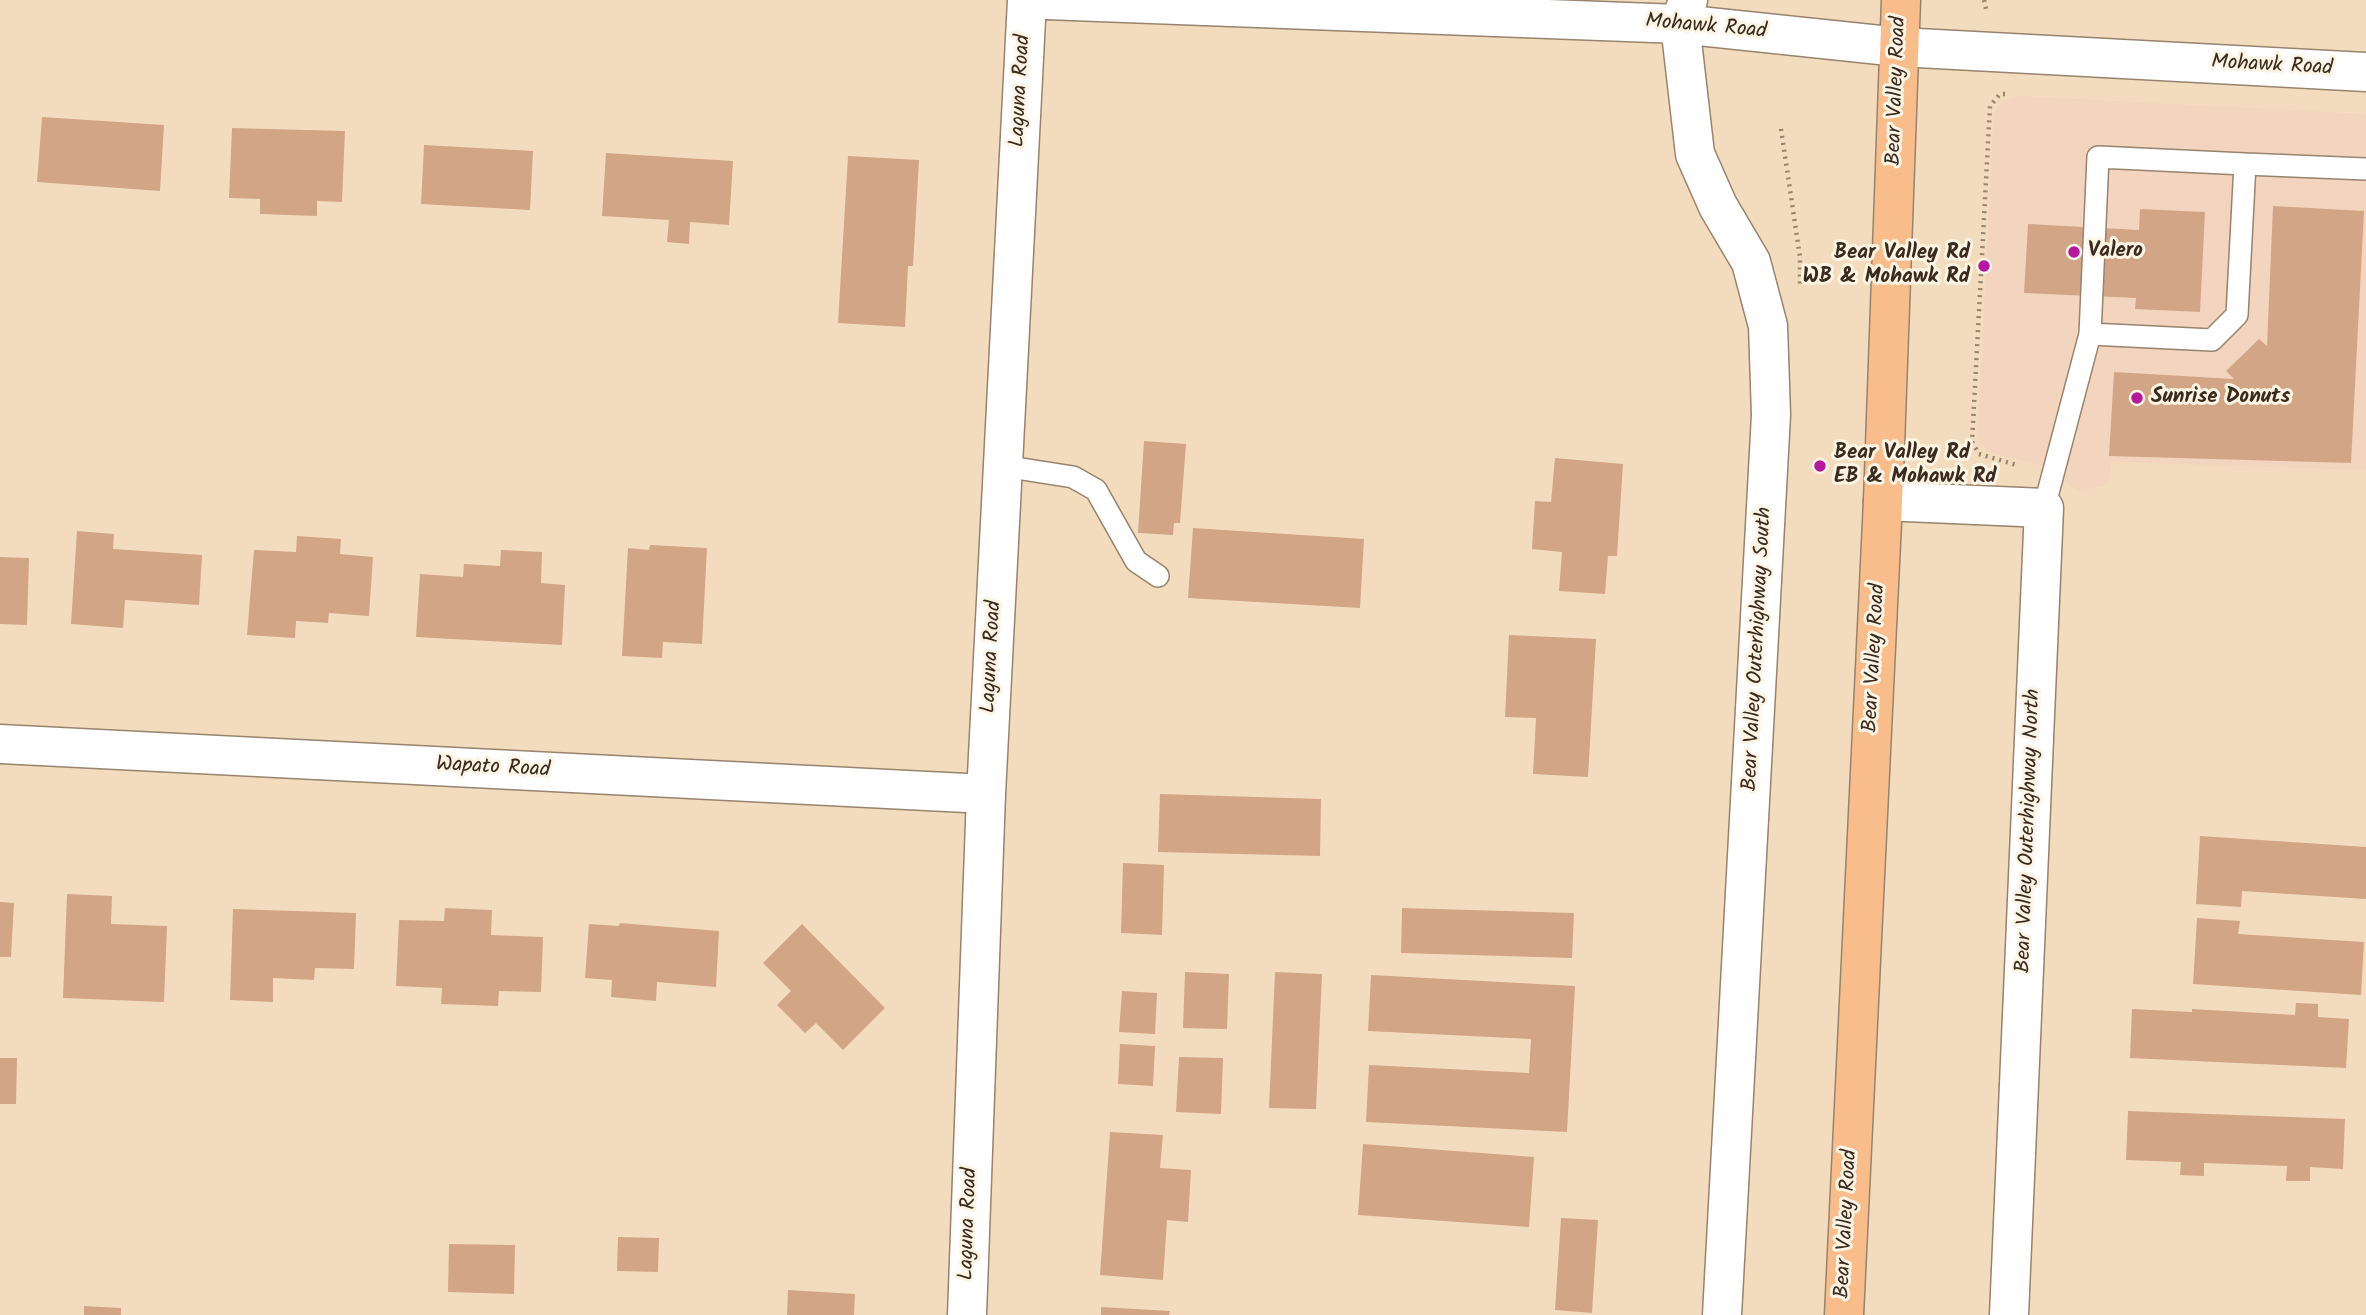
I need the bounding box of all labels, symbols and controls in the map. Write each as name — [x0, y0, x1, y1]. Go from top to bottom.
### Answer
street label: Mohawk Road — [1644, 10, 1768, 46]
street label: Bear Valley Road — [1883, 16, 1913, 166]
street label: Laguna Road — [1006, 34, 1038, 148]
street label: Mohawk Road — [2211, 51, 2333, 83]
place label: Valero — [2088, 239, 2143, 265]
place label: Bear Valley Rd WB & Mohawk Rd — [1802, 241, 1970, 291]
marker: Valero — [2066, 244, 2082, 260]
marker: Bear Valley Rd WB & Mohawk Rd — [1976, 258, 1992, 274]
place label: Sunrise Donuts — [2151, 385, 2290, 411]
marker: Sunrise Donuts — [2129, 390, 2145, 406]
place label: Bear Valley Rd EB & Mohawk Rd — [1834, 441, 1997, 491]
marker: Bear Valley Rd EB & Mohawk Rd — [1812, 458, 1828, 474]
street label: Bear Valley Outerhighway South — [1739, 506, 1779, 792]
street label: Bear Valley Road — [1860, 583, 1892, 733]
street label: Laguna Road — [977, 600, 1009, 714]
street label: Bear Valley Outerhighway North — [2012, 688, 2048, 974]
street label: Wapato Road — [435, 753, 551, 785]
street label: Bear Valley Road — [1832, 1149, 1864, 1299]
street label: Laguna Road — [955, 1167, 985, 1281]

